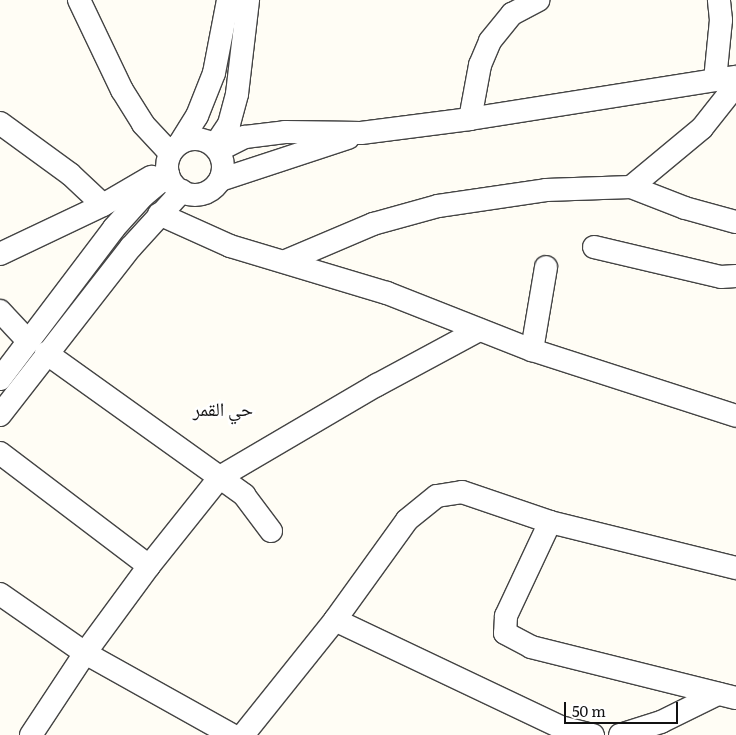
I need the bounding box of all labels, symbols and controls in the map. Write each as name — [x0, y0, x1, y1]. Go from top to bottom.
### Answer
district label: حي القمر — [193, 398, 253, 420]
scale bar — [566, 692, 680, 724]
text: 50 m — [572, 699, 606, 722]

